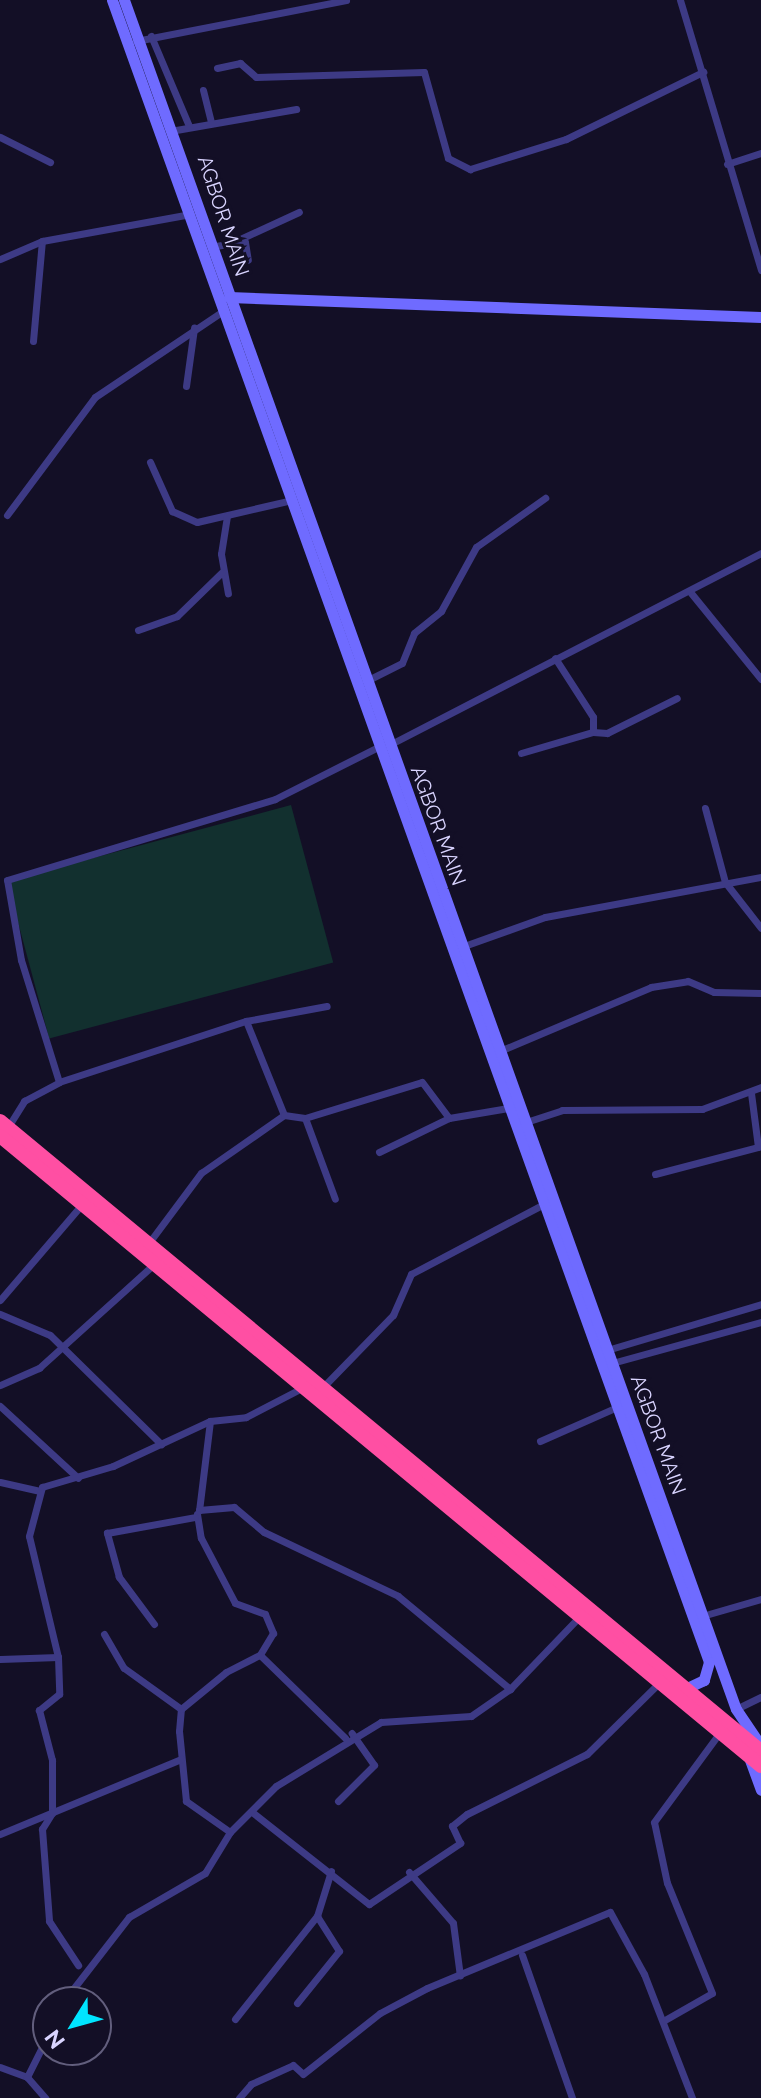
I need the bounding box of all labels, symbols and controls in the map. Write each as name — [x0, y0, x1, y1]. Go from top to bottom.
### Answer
street label: AGBOR MAIN — [192, 153, 254, 279]
street label: AGBOR MAIN — [405, 763, 471, 889]
street label: AGBOR MAIN — [625, 1372, 691, 1498]
north arrow — [32, 1986, 112, 2066]
text: N — [39, 2025, 70, 2054]

